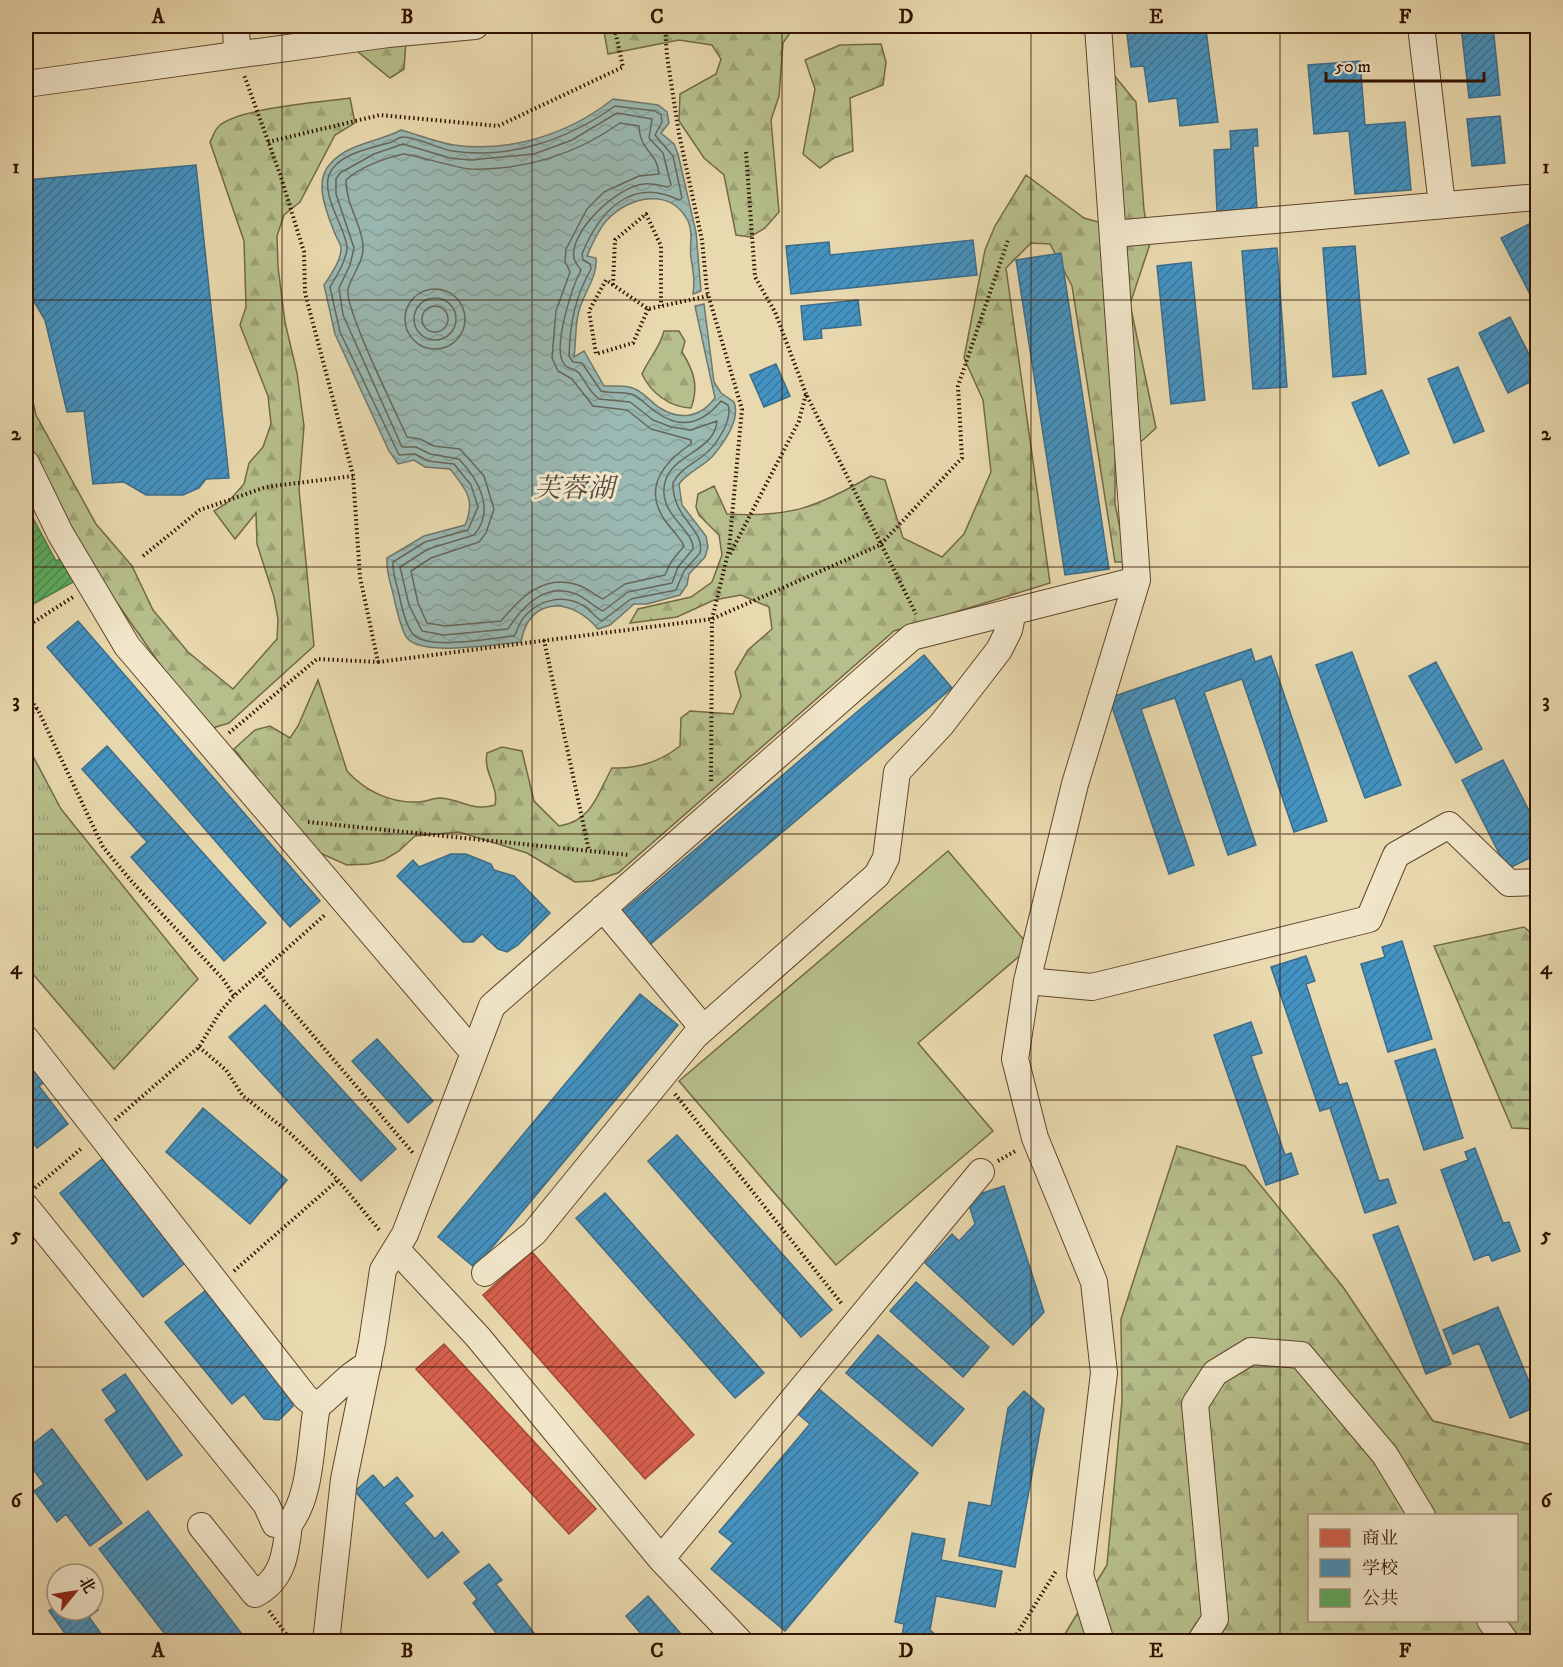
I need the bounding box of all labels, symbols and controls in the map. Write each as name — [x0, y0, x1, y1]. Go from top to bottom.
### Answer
text: A — [151, 5, 166, 30]
text: B — [401, 5, 413, 30]
text: C — [650, 5, 664, 30]
text: D — [899, 5, 914, 30]
text: E — [1149, 5, 1163, 30]
text: F — [1399, 5, 1412, 30]
scale bar — [1326, 45, 1484, 83]
text: 50 m — [1335, 56, 1371, 78]
text: 1 — [12, 155, 20, 180]
text: 1 — [1542, 155, 1550, 180]
text: 2 — [11, 422, 22, 447]
text: 2 — [1541, 422, 1552, 447]
water label: 芙蓉湖 — [534, 472, 619, 506]
text: 3 — [12, 689, 20, 714]
text: 3 — [1542, 689, 1550, 714]
text: 4 — [10, 956, 23, 981]
text: 4 — [1540, 956, 1553, 981]
text: 5 — [10, 1223, 21, 1248]
text: 5 — [1540, 1223, 1551, 1248]
text: 6 — [11, 1489, 23, 1514]
text: 6 — [1541, 1489, 1553, 1514]
legend — [1308, 1514, 1518, 1622]
text: 商业 — [1362, 1528, 1398, 1550]
text: 学校 — [1362, 1558, 1398, 1580]
north arrow — [45, 1562, 105, 1622]
text: 北 — [74, 1573, 100, 1597]
text: 公共 — [1362, 1588, 1398, 1610]
text: A — [151, 1639, 166, 1664]
text: B — [401, 1639, 413, 1664]
text: C — [650, 1639, 664, 1664]
text: D — [899, 1639, 914, 1664]
text: E — [1149, 1639, 1163, 1664]
text: F — [1399, 1639, 1412, 1664]

